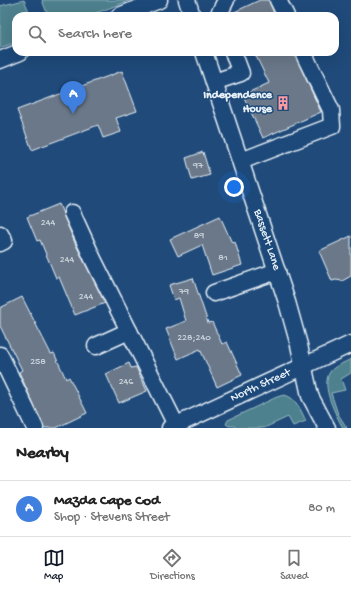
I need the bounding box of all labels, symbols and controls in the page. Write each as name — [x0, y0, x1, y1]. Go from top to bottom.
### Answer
search box — [12, 12, 339, 56]
icon: search — [26, 23, 48, 45]
text: Search here — [58, 25, 132, 43]
pin: A — [60, 81, 86, 114]
place label: Independence House — [203, 89, 273, 117]
building icon: Independence House — [275, 95, 291, 111]
house number: 97 — [192, 160, 204, 172]
your location — [224, 177, 244, 197]
street label: Bassett Lane — [249, 207, 283, 273]
house number: 244 — [41, 217, 55, 229]
house number: 89 — [194, 230, 204, 242]
house number: 81 — [218, 252, 228, 264]
house number: 244 — [60, 254, 74, 266]
house number: 79 — [178, 286, 189, 298]
house number: 244 — [79, 291, 93, 303]
house number: 228;240 — [177, 332, 211, 344]
house number: 258 — [30, 356, 46, 368]
street label: North Street — [228, 366, 294, 406]
house number: 246 — [119, 376, 134, 388]
text: Nearby — [16, 444, 69, 464]
text: Mazda Cape Cod — [54, 492, 160, 510]
text: A — [25, 501, 33, 516]
text: 80 m — [308, 501, 335, 516]
text: Shop · Stevens Street — [54, 510, 170, 525]
tab: Map — [43, 547, 65, 583]
tab: Directions — [150, 547, 195, 583]
tab: Saved — [280, 547, 308, 583]

